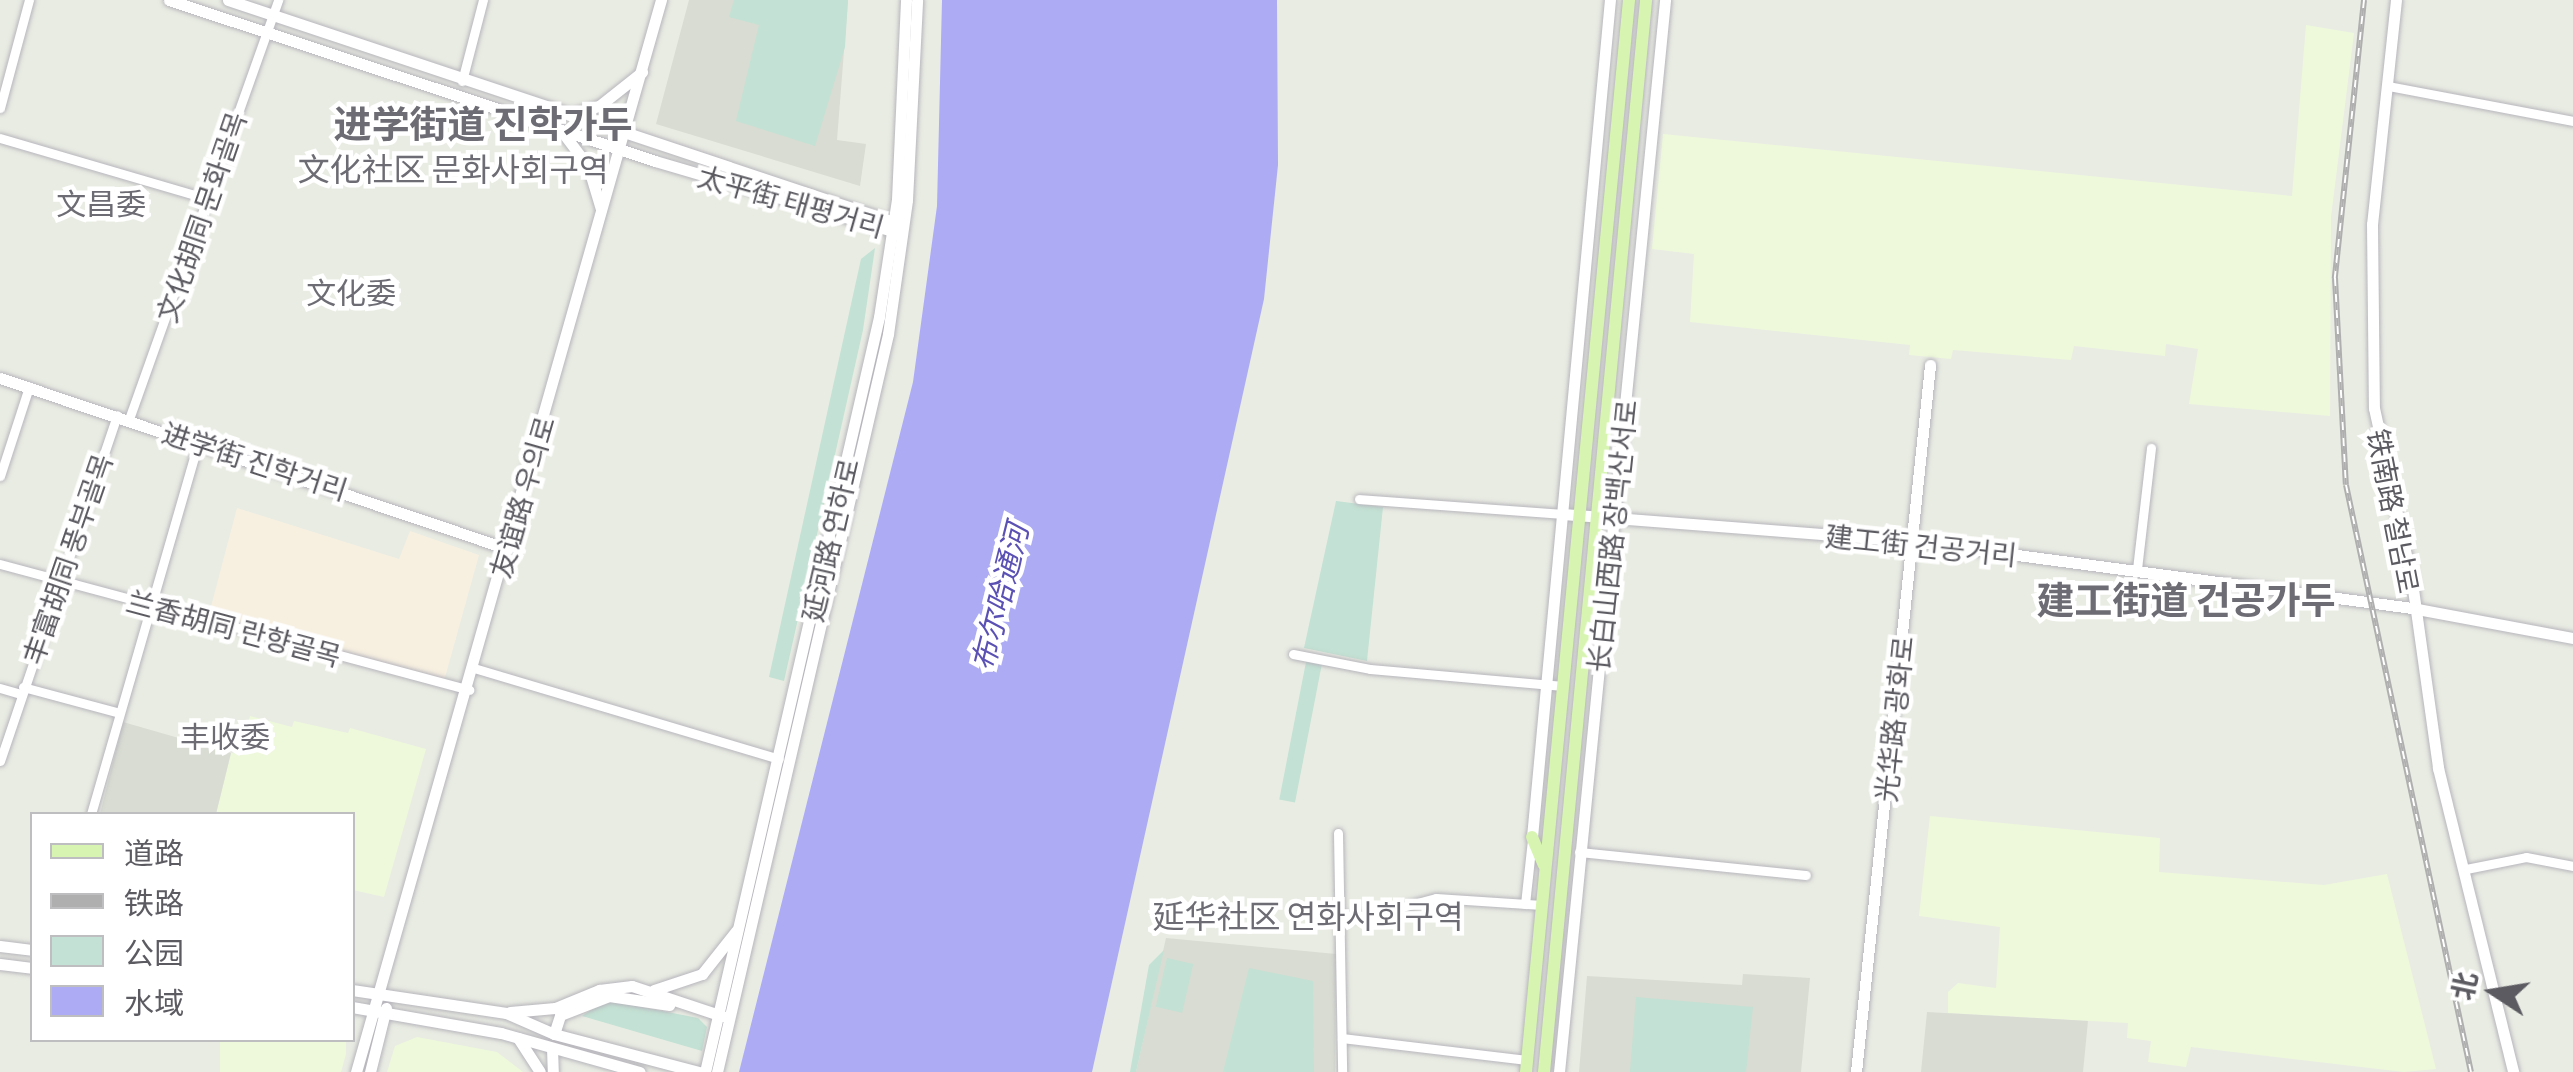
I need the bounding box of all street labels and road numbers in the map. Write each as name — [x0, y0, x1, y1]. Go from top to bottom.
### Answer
street label: 文化胡同 문화골목 — [149, 107, 253, 327]
street label: 太平街 태평거리 — [694, 158, 888, 244]
street label: 长白山西路 장백산서로 — [1581, 398, 1643, 674]
street label: 友谊路 우의로 — [483, 412, 561, 582]
street label: 进学街 진학거리 — [158, 415, 352, 507]
street label: 铁南路 철남로 — [2362, 426, 2426, 596]
street label: 丰富胡同 풍부골목 — [15, 449, 119, 669]
street label: 延河路 연하로 — [795, 455, 865, 625]
street label: 建工街 건공거리 — [1824, 518, 2018, 572]
street label: 兰香胡同 란향골목 — [123, 583, 345, 673]
street label: 光华路 광화로 — [1869, 634, 1919, 804]

